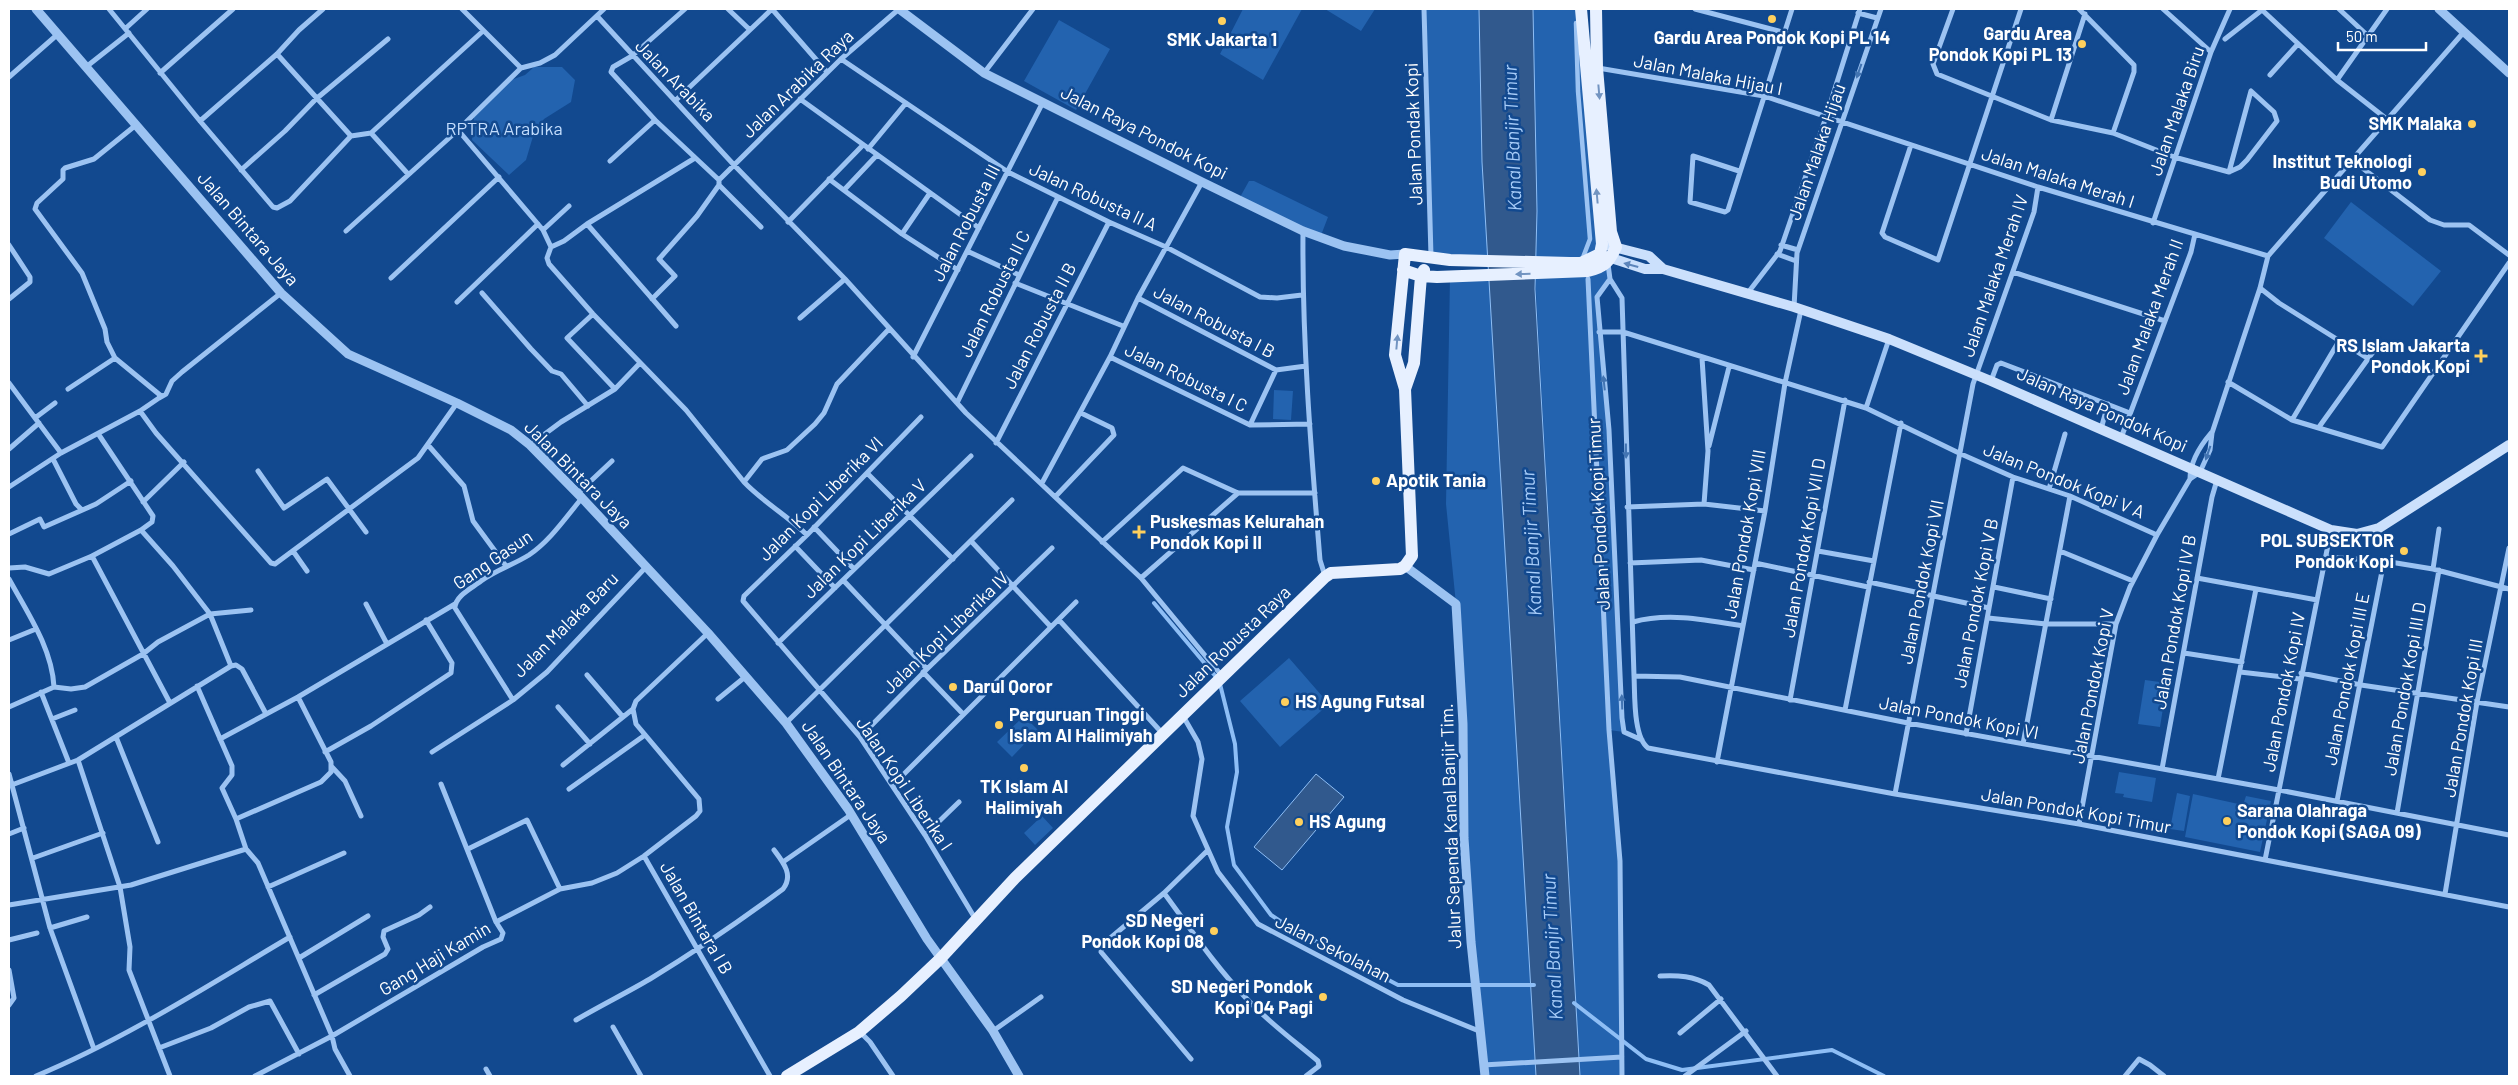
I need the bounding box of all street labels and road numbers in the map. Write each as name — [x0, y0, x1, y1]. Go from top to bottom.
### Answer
street label: Jalan Arabika Raya — [737, 25, 858, 142]
street label: Jalan Arabika — [631, 35, 720, 126]
street label: Jalan Malaka Biru — [2144, 43, 2208, 178]
street label: Jalan Malaka Hijau I — [1632, 49, 1784, 99]
street label: Jalan Pondak Kopi — [1400, 62, 1426, 206]
street label: Jalan Raya Pondok Kopi — [1057, 80, 1232, 184]
street label: Jalan Malaka Hijau — [1782, 81, 1850, 223]
street label: Jalan Malaka Merah I — [1979, 142, 2138, 212]
street label: Jalan Robusta II A — [1026, 157, 1161, 235]
street label: Jalan Robusta III — [926, 160, 1004, 285]
street label: Jalan Bintara Jaya — [193, 167, 304, 290]
street label: Jalan Malaka Merah IV — [1956, 191, 2032, 360]
street label: Jalan Robusta II C — [954, 227, 1034, 361]
street label: Jalan Malaka Merah II — [2111, 236, 2187, 398]
street label: Jalan Robusta II B — [998, 259, 1080, 392]
street label: Jalan Robusta I B — [1150, 280, 1279, 362]
street label: Jalan Robusta I C — [1122, 338, 1251, 416]
street label: Jalan Raya Pondok Kopi — [2014, 362, 2191, 457]
street label: Jalan Bintara Jaya — [520, 416, 637, 533]
street label: Jalan Pondok Kopi Timur — [1582, 417, 1614, 611]
street label: Jalan Kopi Liberika VI — [754, 432, 888, 566]
street label: Jalan Pondok Kopi V A — [1981, 438, 2148, 523]
street label: Jalan Pondok Kopi VIII — [1718, 447, 1770, 620]
street label: Jalan Pondok Kopi VII D — [1776, 457, 1830, 639]
street label: Jalan Kopi Liberika V — [799, 475, 931, 603]
street label: Jalan Pondok Kopi VII — [1894, 498, 1948, 666]
street label: Jalan Pondok Kopi V B — [1948, 516, 2002, 690]
street label: Gang Gasun — [449, 525, 536, 594]
street label: Jalan Pondok Kopi IV B — [2148, 533, 2200, 711]
street label: Jalan Kopi Liberika IV — [878, 566, 1013, 698]
street label: Jalan Malaka Baru — [508, 567, 623, 682]
street label: Jalan Robusta Raya — [1170, 581, 1295, 702]
street label: Jalan Pondok Kopi III E — [2318, 591, 2374, 767]
street label: Jalan Pondok Kopi III D — [2378, 600, 2430, 777]
street label: Jalan Pondok Kopi V — [2066, 606, 2118, 765]
street label: Jalan Pondok Kopi IV — [2257, 610, 2309, 773]
street label: Jalan Pondok Kopi III — [2437, 637, 2487, 799]
street label: Jalan Pondok Kopi VI — [1878, 691, 2041, 743]
street label: Jalur Sependa Kanal Banjir Tim. — [1435, 703, 1465, 949]
street label: Jalan Kopi Liberika I — [852, 712, 958, 854]
street label: Jalan Bintara Jaya — [798, 716, 896, 847]
street label: Jalan Pondok Kopi Timur — [1979, 782, 2173, 838]
street label: Jalan Bintara I B — [656, 857, 738, 978]
street label: Jalan Sekolahan — [1272, 910, 1395, 987]
street label: Gang Haji Kamin — [375, 916, 494, 1000]

